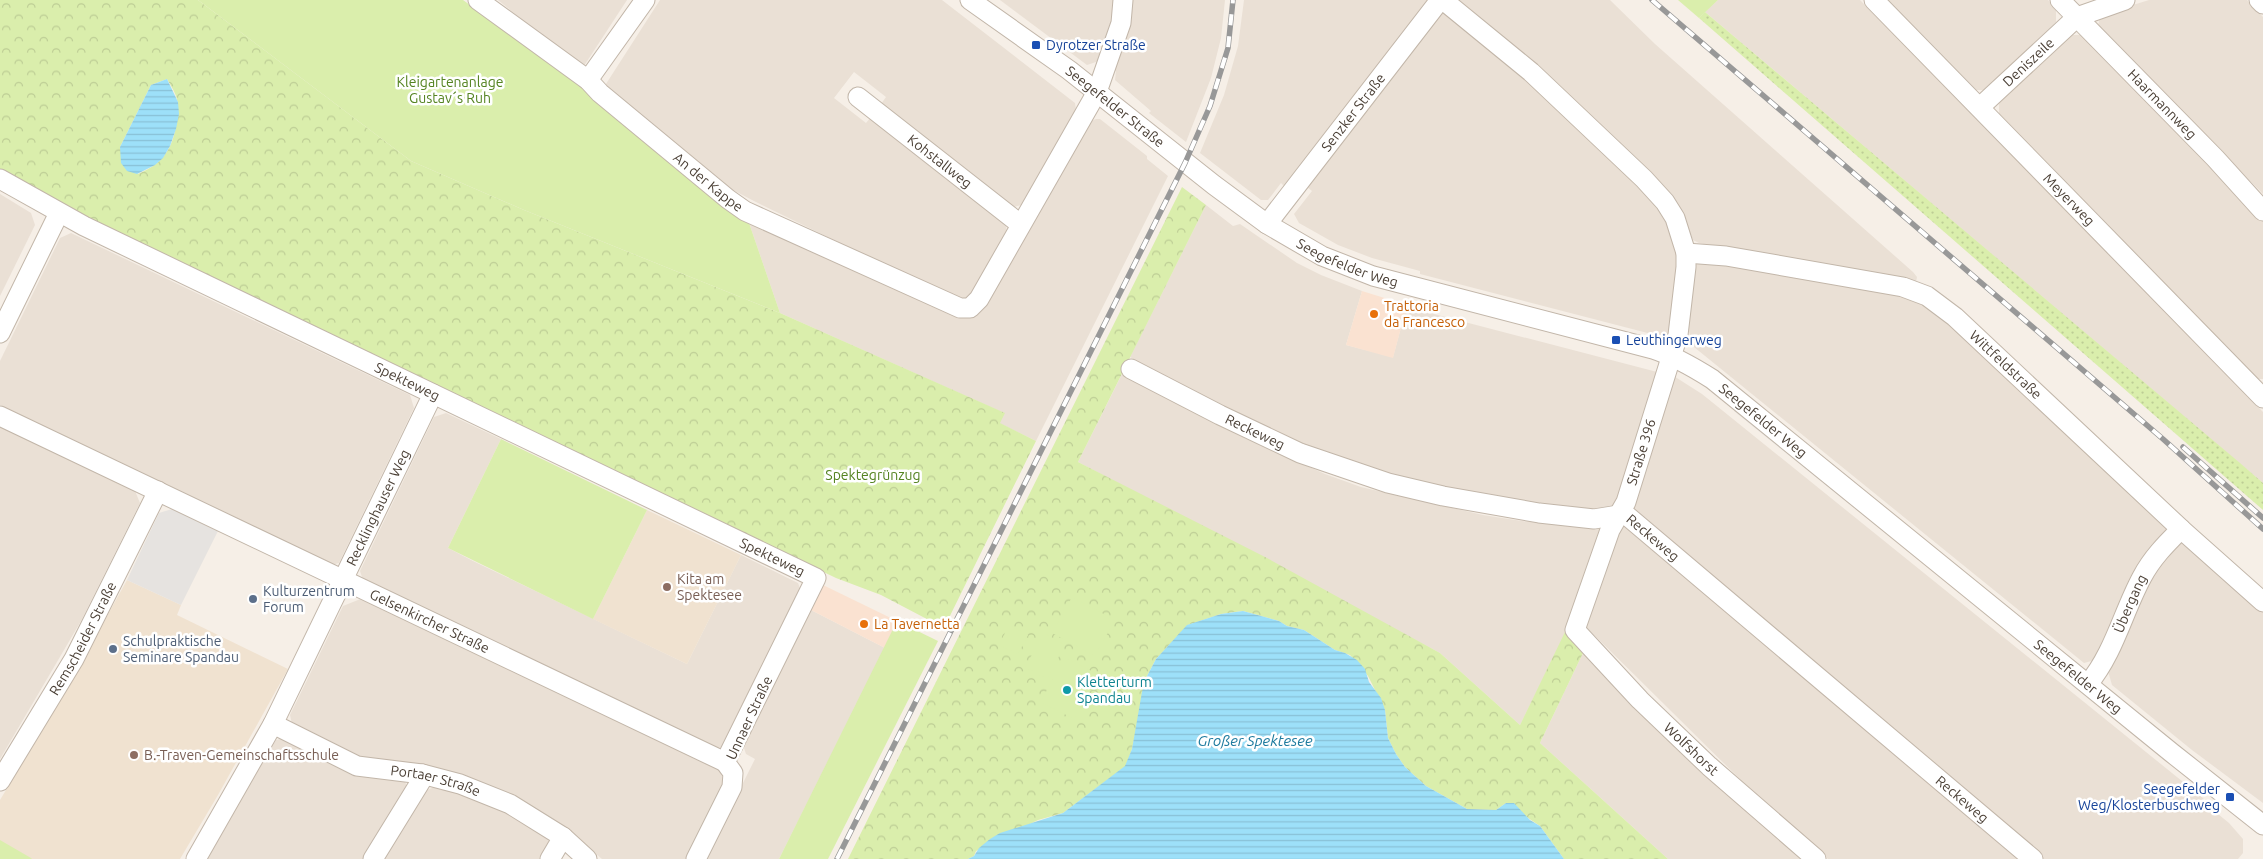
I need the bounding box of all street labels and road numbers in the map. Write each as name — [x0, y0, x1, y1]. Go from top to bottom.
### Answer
street label: Deniszeile — [1999, 34, 2057, 90]
street label: Seegefelder Straße — [1063, 63, 1168, 150]
street label: Haarmannweg — [2125, 66, 2200, 142]
street label: Senzker Straße — [1318, 70, 1388, 155]
street label: Kohstallweg — [904, 131, 975, 191]
street label: An der Kappe — [670, 149, 746, 215]
street label: Meyerweg — [2040, 170, 2098, 229]
street label: Seegefelder Weg — [1294, 235, 1400, 290]
street label: Wittfeldstraße — [1966, 327, 2045, 402]
street label: Spekteweg — [372, 359, 442, 404]
street label: Seegefelder Weg — [1716, 380, 1810, 461]
street label: Reckeweg — [1223, 411, 1287, 453]
street label: Straße 396 — [1623, 417, 1659, 487]
street label: Recklinghauser Weg — [343, 447, 413, 568]
street label: Reckeweg — [1623, 511, 1683, 564]
street label: Spekteweg — [737, 535, 807, 579]
street label: Übergang — [2109, 572, 2150, 635]
street label: Remscheider Straße — [46, 579, 119, 698]
street label: Gelsenkircher Straße — [367, 586, 492, 656]
street label: Seegefelder Weg — [2031, 636, 2125, 717]
street label: Unnaer Straße — [723, 674, 775, 762]
street label: Wolfshorst — [1661, 719, 1722, 779]
street label: Portaer Straße — [390, 762, 483, 799]
street label: Reckeweg — [1932, 772, 1992, 826]

